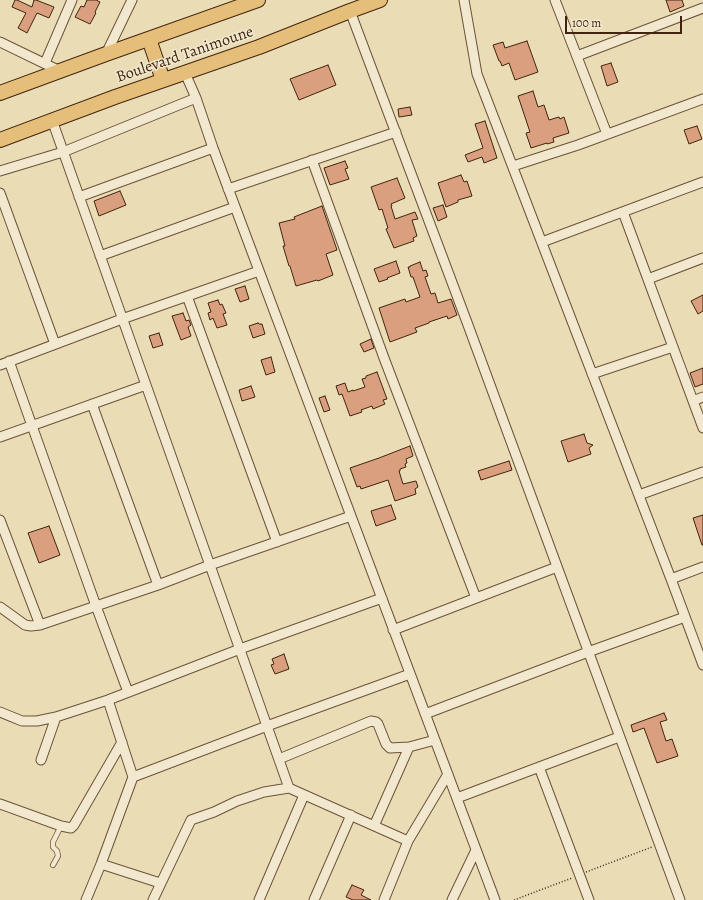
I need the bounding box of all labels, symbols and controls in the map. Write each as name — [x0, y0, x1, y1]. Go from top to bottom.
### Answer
scale bar — [567, 8, 684, 34]
text: 100 m — [572, 15, 601, 31]
street label: Boulevard Tanimoune — [114, 23, 256, 87]

